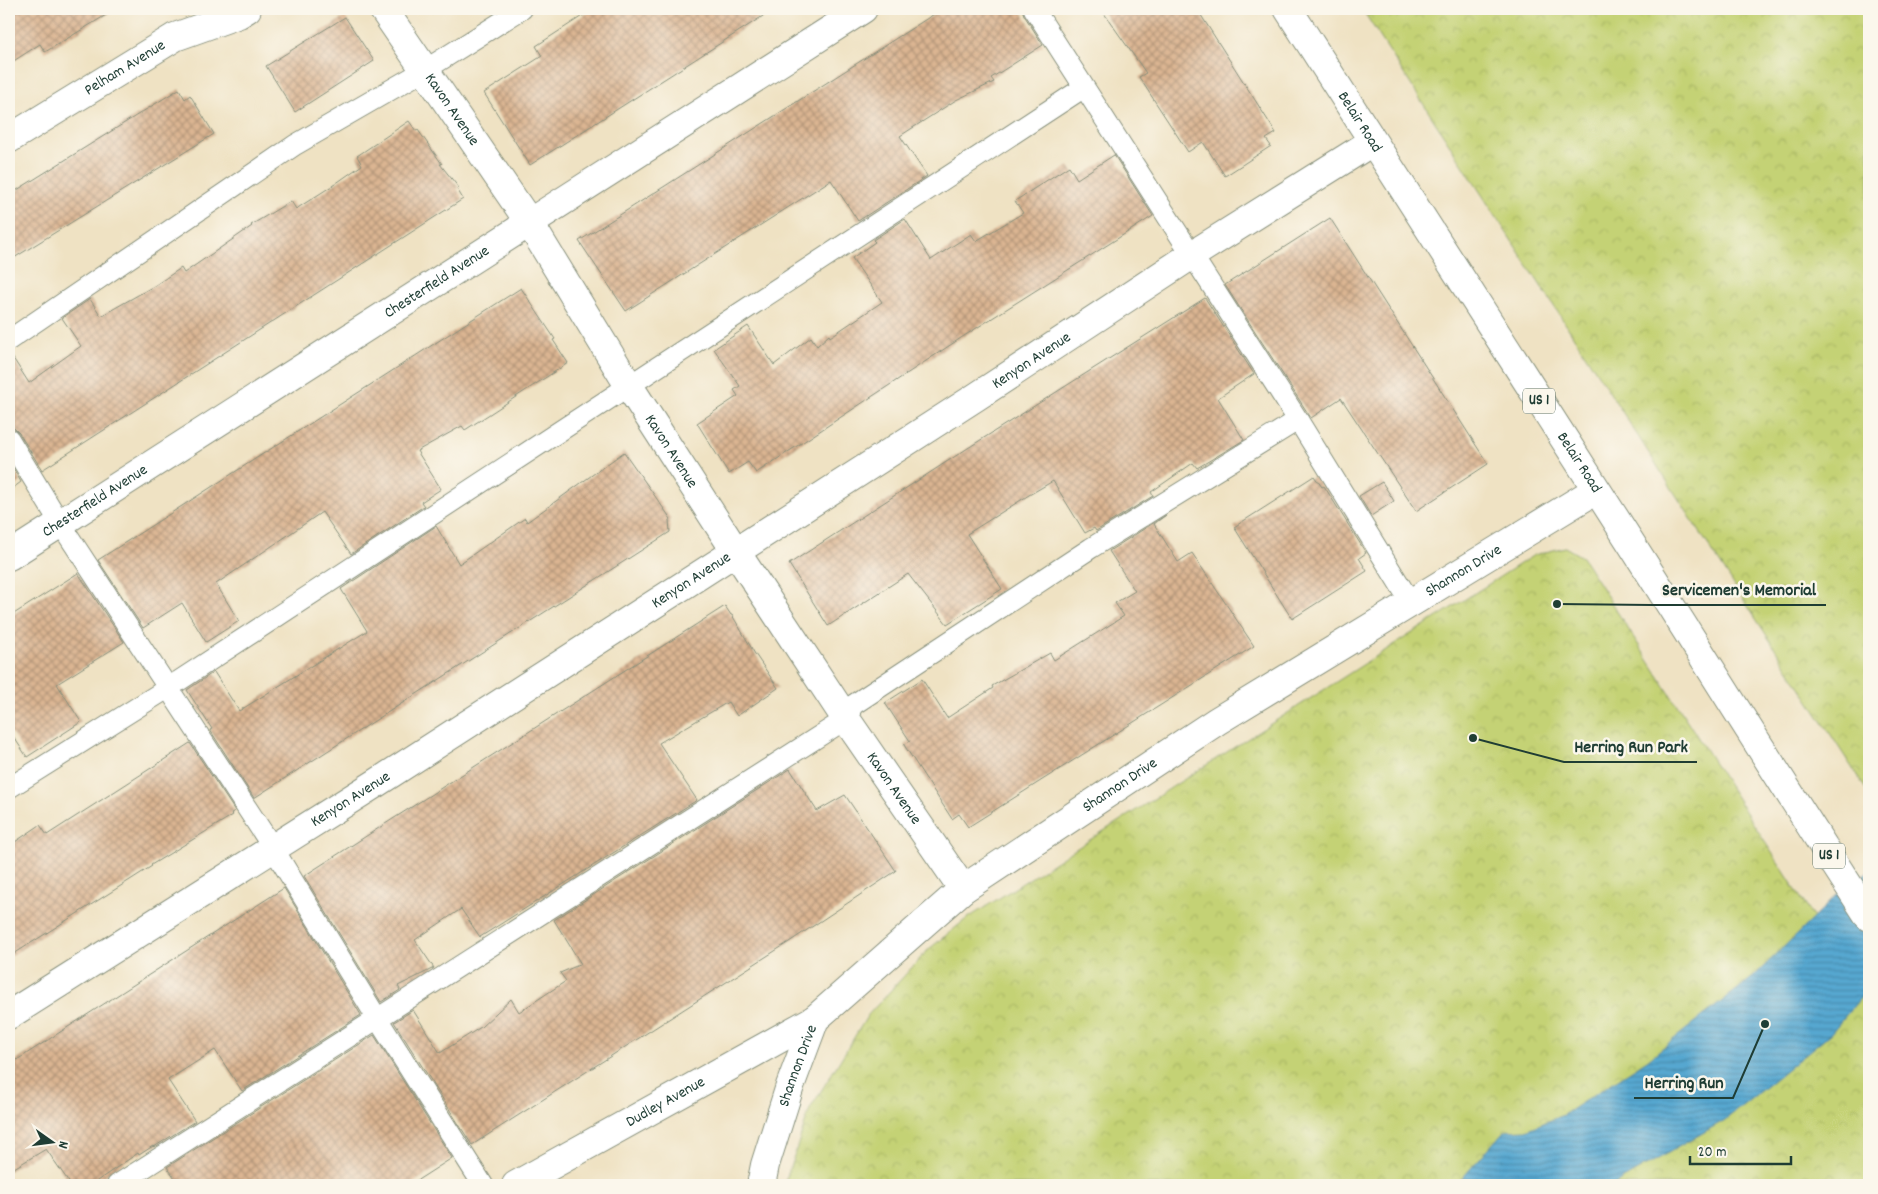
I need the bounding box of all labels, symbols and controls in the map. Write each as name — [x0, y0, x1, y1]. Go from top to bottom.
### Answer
street label: Pelham Avenue — [80, 34, 170, 102]
street label: Kavon Avenue — [419, 69, 485, 151]
street label: Belair Road — [1332, 87, 1388, 157]
street label: Chesterfield Avenue — [380, 240, 494, 324]
street label: Kenyon Avenue — [987, 326, 1076, 395]
road number: US 1 — [1523, 388, 1555, 414]
street label: Kavon Avenue — [639, 410, 703, 493]
street label: Belair Road — [1551, 428, 1607, 498]
street label: Chesterfield Avenue — [38, 459, 152, 543]
street label: Shannon Drive — [1421, 539, 1506, 603]
street label: Kenyon Avenue — [647, 546, 736, 614]
callout: Servicemen's Memorial — [1652, 572, 1826, 605]
text: Servicemen's Memorial — [1662, 579, 1817, 604]
callout: Herring Run Park — [1564, 729, 1697, 762]
text: Herring Run Park — [1574, 736, 1688, 761]
street label: Kavon Avenue — [861, 747, 927, 829]
street label: Shannon Drive — [1078, 752, 1162, 818]
street label: Kenyon Avenue — [306, 765, 395, 833]
road number: US 1 — [1813, 844, 1845, 868]
street label: Shannon Drive — [773, 1021, 823, 1110]
callout: Herring Run — [1634, 1065, 1733, 1098]
street label: Dudley Avenue — [622, 1071, 709, 1133]
text: Herring Run — [1645, 1072, 1723, 1097]
north arrow — [28, 1116, 78, 1166]
scale bar — [1690, 1134, 1792, 1166]
text: N — [52, 1139, 73, 1151]
text: 20 m — [1698, 1142, 1726, 1164]

